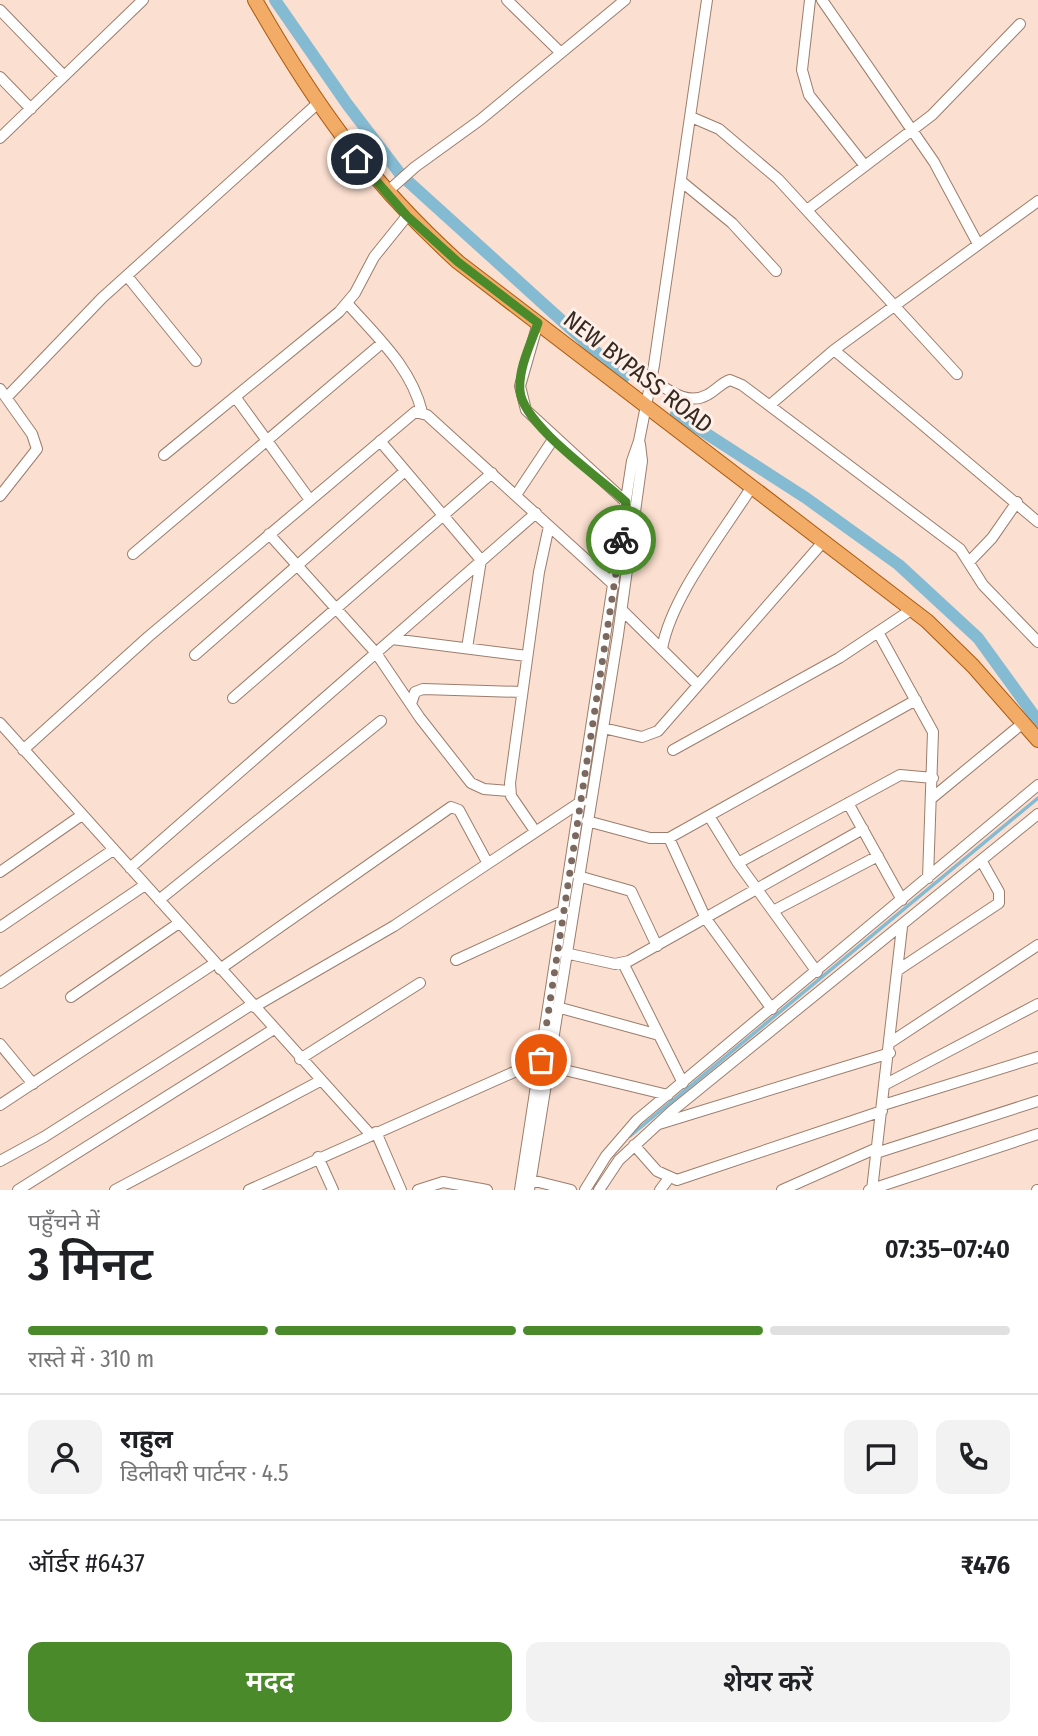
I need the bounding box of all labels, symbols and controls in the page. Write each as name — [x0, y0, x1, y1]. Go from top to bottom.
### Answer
pin — [327, 129, 387, 189]
icon: home — [338, 140, 376, 178]
street label: NEW BYPASS ROAD — [558, 305, 718, 439]
courier — [586, 505, 656, 575]
icon: bike — [602, 521, 640, 559]
pin — [511, 1030, 571, 1090]
icon: bag — [522, 1041, 560, 1079]
text: पहुँचने में — [28, 1208, 100, 1236]
text: 07:35–07:40 — [885, 1234, 1010, 1265]
text: 3 मिनट — [28, 1237, 153, 1292]
text: रास्ते में · 310 m — [28, 1345, 154, 1373]
button: person — [28, 1420, 102, 1494]
button: chat — [844, 1420, 918, 1494]
button: phone — [936, 1420, 1010, 1494]
text: राहुल — [120, 1424, 173, 1455]
text: डिलीवरी पार्टनर · 4.5 — [120, 1459, 289, 1487]
text: ऑर्डर #6437 — [28, 1548, 145, 1579]
text: ₹476 — [961, 1550, 1010, 1581]
button: मदद — [28, 1642, 512, 1722]
button: शेयर करें — [526, 1642, 1010, 1722]

